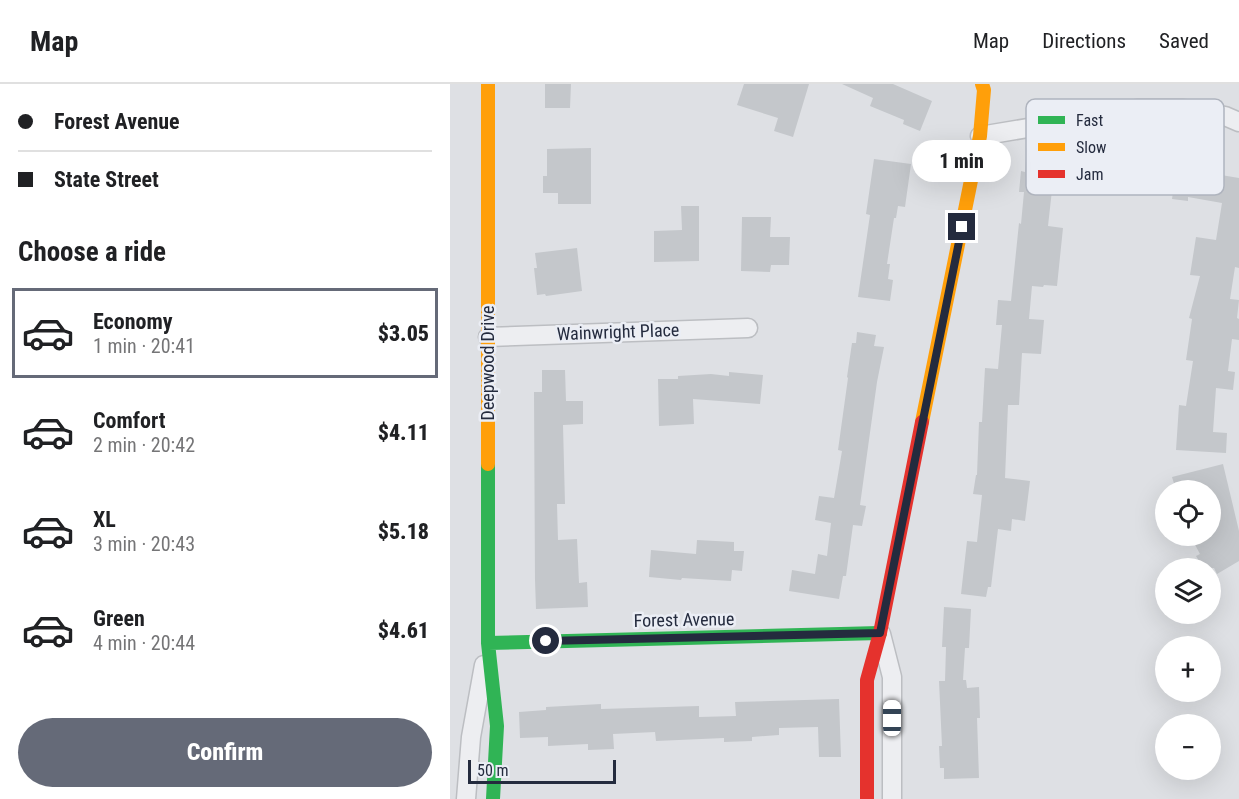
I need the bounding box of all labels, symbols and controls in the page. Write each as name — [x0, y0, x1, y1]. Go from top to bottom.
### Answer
text: Map — [30, 25, 78, 58]
text: Map — [973, 29, 1009, 53]
text: Directions — [1042, 29, 1126, 53]
text: Saved — [1159, 29, 1209, 53]
legend — [1026, 99, 1224, 195]
text: Forest Avenue — [54, 109, 180, 134]
text: Fast — [1076, 111, 1103, 130]
text: Slow — [1076, 138, 1106, 157]
callout: 1 min — [912, 140, 1012, 182]
text: 1 min — [939, 149, 984, 173]
text: Jam — [1076, 165, 1103, 184]
text: State Street — [54, 167, 159, 192]
route end — [948, 213, 975, 240]
text: Choose a ride — [18, 236, 166, 268]
icon: car — [21, 306, 75, 360]
street label: Deepwood Drive — [477, 306, 498, 420]
text: Economy — [93, 309, 173, 334]
street label: Wainwright Place — [556, 319, 680, 344]
text: $3.05 — [378, 321, 429, 346]
text: 1 min · 20:41 — [93, 334, 195, 358]
icon: car — [21, 405, 75, 459]
text: Comfort — [93, 408, 166, 433]
text: $4.11 — [378, 420, 429, 445]
text: 2 min · 20:42 — [93, 433, 195, 457]
map controls — [1155, 480, 1221, 780]
button: locate — [1155, 480, 1221, 546]
icon: car — [21, 504, 75, 558]
text: XL — [93, 507, 116, 532]
text: $5.18 — [378, 519, 429, 544]
text: 3 min · 20:43 — [93, 532, 195, 556]
button: layers — [1155, 558, 1221, 624]
icon: car — [21, 603, 75, 657]
text: Green — [93, 606, 145, 631]
street label: Forest Avenue — [633, 608, 735, 631]
text: $4.61 — [378, 618, 429, 643]
route start — [532, 627, 559, 654]
text: 4 min · 20:44 — [93, 631, 195, 655]
button: + — [1155, 636, 1221, 702]
car — [883, 700, 901, 736]
button: − — [1155, 714, 1221, 780]
button: Confirm — [18, 718, 432, 787]
scale bar — [468, 757, 616, 784]
text: 50 m — [477, 761, 509, 780]

